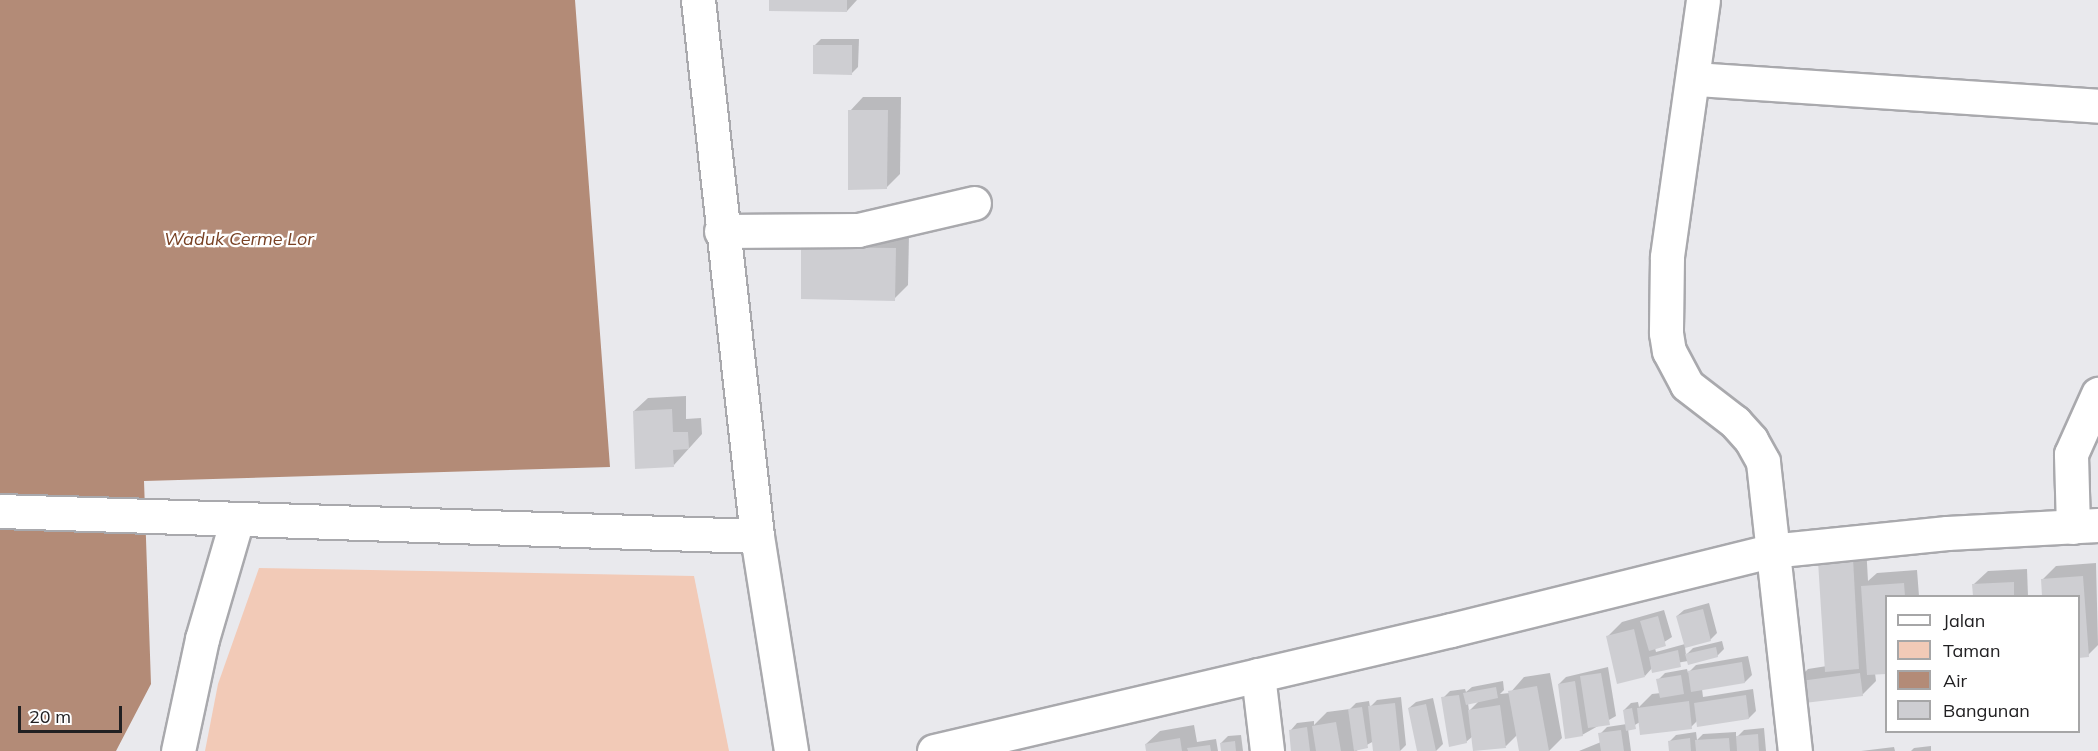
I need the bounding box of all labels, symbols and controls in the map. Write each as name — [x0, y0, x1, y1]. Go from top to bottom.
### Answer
water label: Waduk Cerme Lor — [164, 228, 314, 250]
legend — [1885, 595, 2080, 733]
text: Jalan — [1943, 609, 1985, 632]
text: Taman — [1943, 639, 2000, 662]
text: Air — [1943, 669, 1967, 692]
scale bar — [21, 694, 124, 732]
text: Bangunan — [1943, 699, 2030, 722]
text: 20 m — [29, 705, 71, 728]

